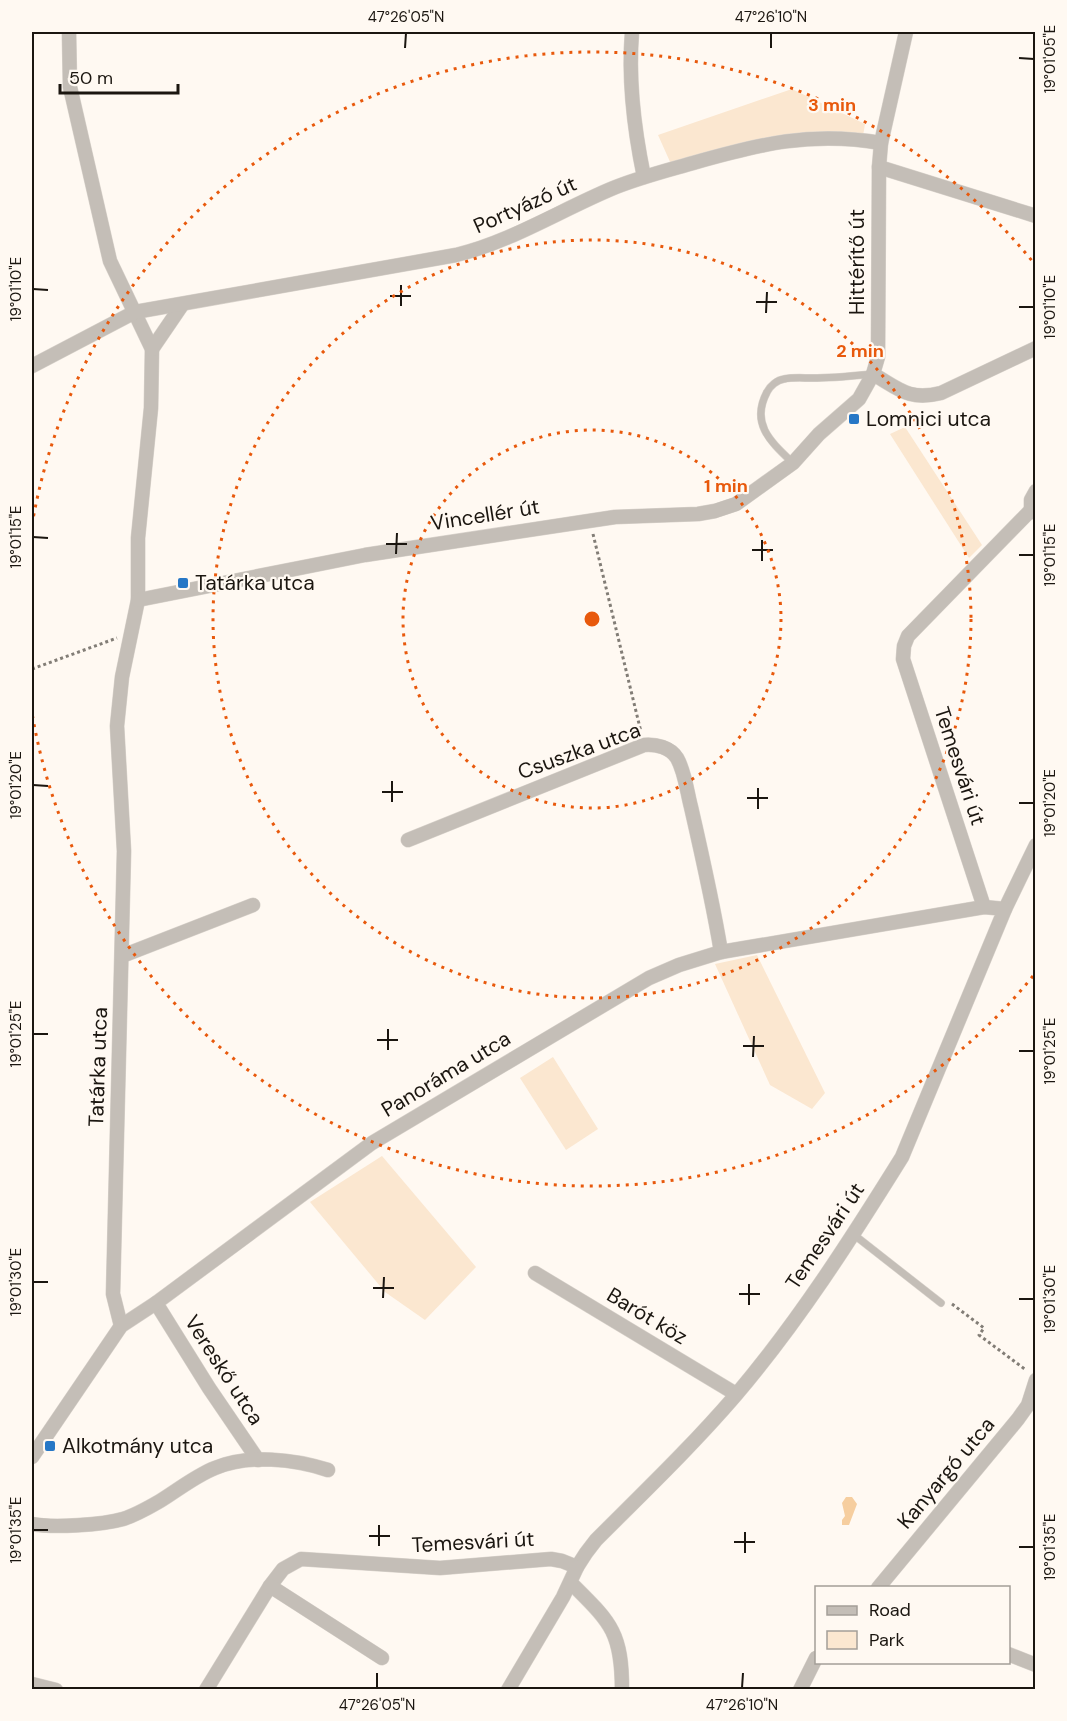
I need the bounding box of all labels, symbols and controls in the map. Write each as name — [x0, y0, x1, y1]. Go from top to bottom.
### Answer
text: 47°26'05"N — [368, 7, 444, 27]
text: 47°26'10"N — [735, 7, 807, 27]
text: 19°01'05"E — [1040, 25, 1060, 93]
scale bar — [60, 57, 178, 95]
text: 50 m — [69, 66, 113, 90]
text: 3 min — [808, 93, 856, 117]
street label: Portyázó út — [469, 170, 581, 240]
street label: Hittérítő út — [843, 209, 871, 315]
text: 19°01'10"E — [6, 257, 26, 321]
text: 19°01'10"E — [1040, 275, 1060, 339]
text: 2 min — [836, 339, 884, 363]
place label: Lomnici utca — [866, 405, 991, 433]
marker: Lomnici utca — [847, 412, 861, 426]
text: 1 min — [704, 474, 748, 498]
street label: Vincellér út — [428, 493, 542, 537]
text: 19°01'15"E — [6, 506, 26, 569]
text: 19°01'15"E — [1040, 524, 1060, 587]
place label: Tatárka utca — [195, 569, 315, 597]
marker: Tatárka utca — [176, 576, 190, 590]
centre of rings — [582, 609, 602, 629]
street label: Temesvári út — [928, 703, 992, 829]
street label: Csuszka utca — [514, 716, 644, 786]
text: 19°01'20"E — [6, 751, 26, 819]
text: 19°01'20"E — [1040, 769, 1060, 837]
text: 19°01'25"E — [6, 1001, 26, 1067]
street label: Tatárka utca — [82, 1007, 114, 1127]
text: 19°01'25"E — [1040, 1018, 1060, 1084]
street label: Panoráma utca — [376, 1024, 516, 1124]
street label: Temesvári út — [779, 1177, 871, 1295]
text: 19°01'30"E — [6, 1248, 26, 1316]
text: 19°01'30"E — [1040, 1265, 1060, 1333]
street label: Barót köz — [602, 1281, 692, 1351]
street label: Vereskő utca — [178, 1310, 270, 1430]
street label: Kanyargó utca — [891, 1411, 1001, 1535]
place label: Alkotmány utca — [62, 1432, 213, 1460]
marker: Alkotmány utca — [43, 1439, 57, 1453]
text: 19°01'35"E — [6, 1496, 26, 1564]
text: 19°01'35"E — [1040, 1513, 1060, 1581]
street label: Temesvári út — [411, 1525, 535, 1559]
legend — [815, 1586, 1010, 1664]
text: Road — [869, 1598, 911, 1622]
text: Park — [869, 1628, 905, 1652]
text: 47°26'05"N — [339, 1695, 415, 1715]
text: 47°26'10"N — [706, 1695, 778, 1715]

